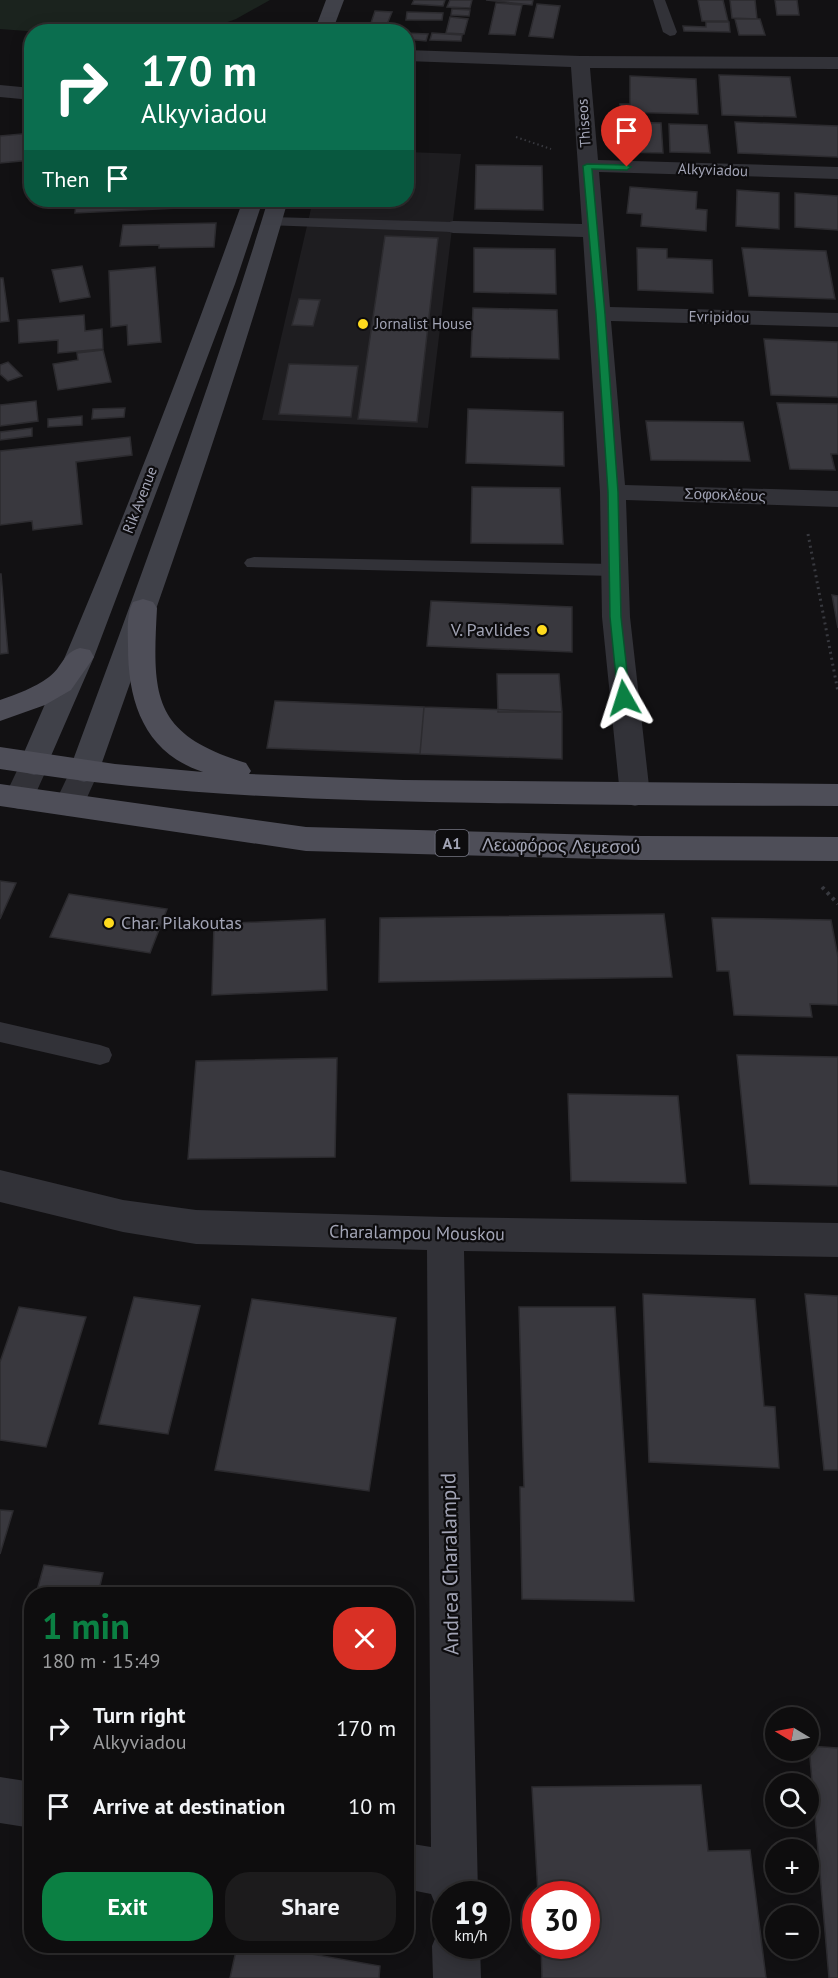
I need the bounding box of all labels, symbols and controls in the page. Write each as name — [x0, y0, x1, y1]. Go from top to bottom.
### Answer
text: 170 m — [141, 43, 257, 98]
icon: right — [42, 48, 120, 126]
text: Alkyviadou — [141, 96, 267, 130]
street label: Thiseos — [572, 98, 595, 148]
pin — [601, 105, 652, 167]
icon: arrive — [610, 114, 643, 147]
street label: Alkyviadou — [678, 159, 748, 180]
icon: arrive — [101, 162, 134, 195]
text: Then — [42, 165, 89, 193]
street label: Evripidou — [688, 306, 750, 327]
place label: Jornalist House — [374, 314, 472, 333]
marker: Jornalist House — [356, 317, 370, 331]
street label: Rik Avenue — [118, 464, 161, 536]
street label: Σοφοκλέους — [684, 484, 766, 505]
place label: V. Pavlides — [450, 618, 530, 641]
marker: V. Pavlides — [535, 623, 549, 637]
position arrow — [592, 666, 656, 730]
road number: A1 — [436, 830, 468, 856]
street label: Λεωφόρος Λεμεσού — [482, 833, 640, 858]
place label: Char. Pilakoutas — [121, 911, 242, 934]
marker: Char. Pilakoutas — [102, 916, 116, 930]
street label: Charalampou Mouskou — [329, 1219, 505, 1246]
street label: Andrea Charalampid — [434, 1473, 465, 1655]
text: 1 min — [42, 1602, 130, 1649]
button: close — [333, 1607, 396, 1670]
text: 180 m · 15:49 — [42, 1648, 160, 1674]
text: Turn right — [93, 1701, 185, 1729]
north arrow — [765, 1707, 819, 1761]
map controls — [765, 1707, 819, 1959]
icon: right — [42, 1712, 75, 1745]
text: 170 m — [336, 1714, 396, 1742]
text: Alkyviadou — [93, 1729, 187, 1755]
button: search — [765, 1773, 819, 1827]
icon: arrive — [42, 1790, 75, 1823]
text: Arrive at destination — [93, 1792, 285, 1820]
text: 10 m — [348, 1792, 396, 1820]
button: + — [765, 1839, 819, 1893]
button: Exit — [42, 1872, 213, 1941]
button: Share — [225, 1872, 396, 1941]
speed limit sign: 30 — [522, 1881, 600, 1959]
text: 19 — [454, 1893, 488, 1932]
button: − — [765, 1905, 819, 1959]
text: km/h — [455, 1926, 487, 1945]

